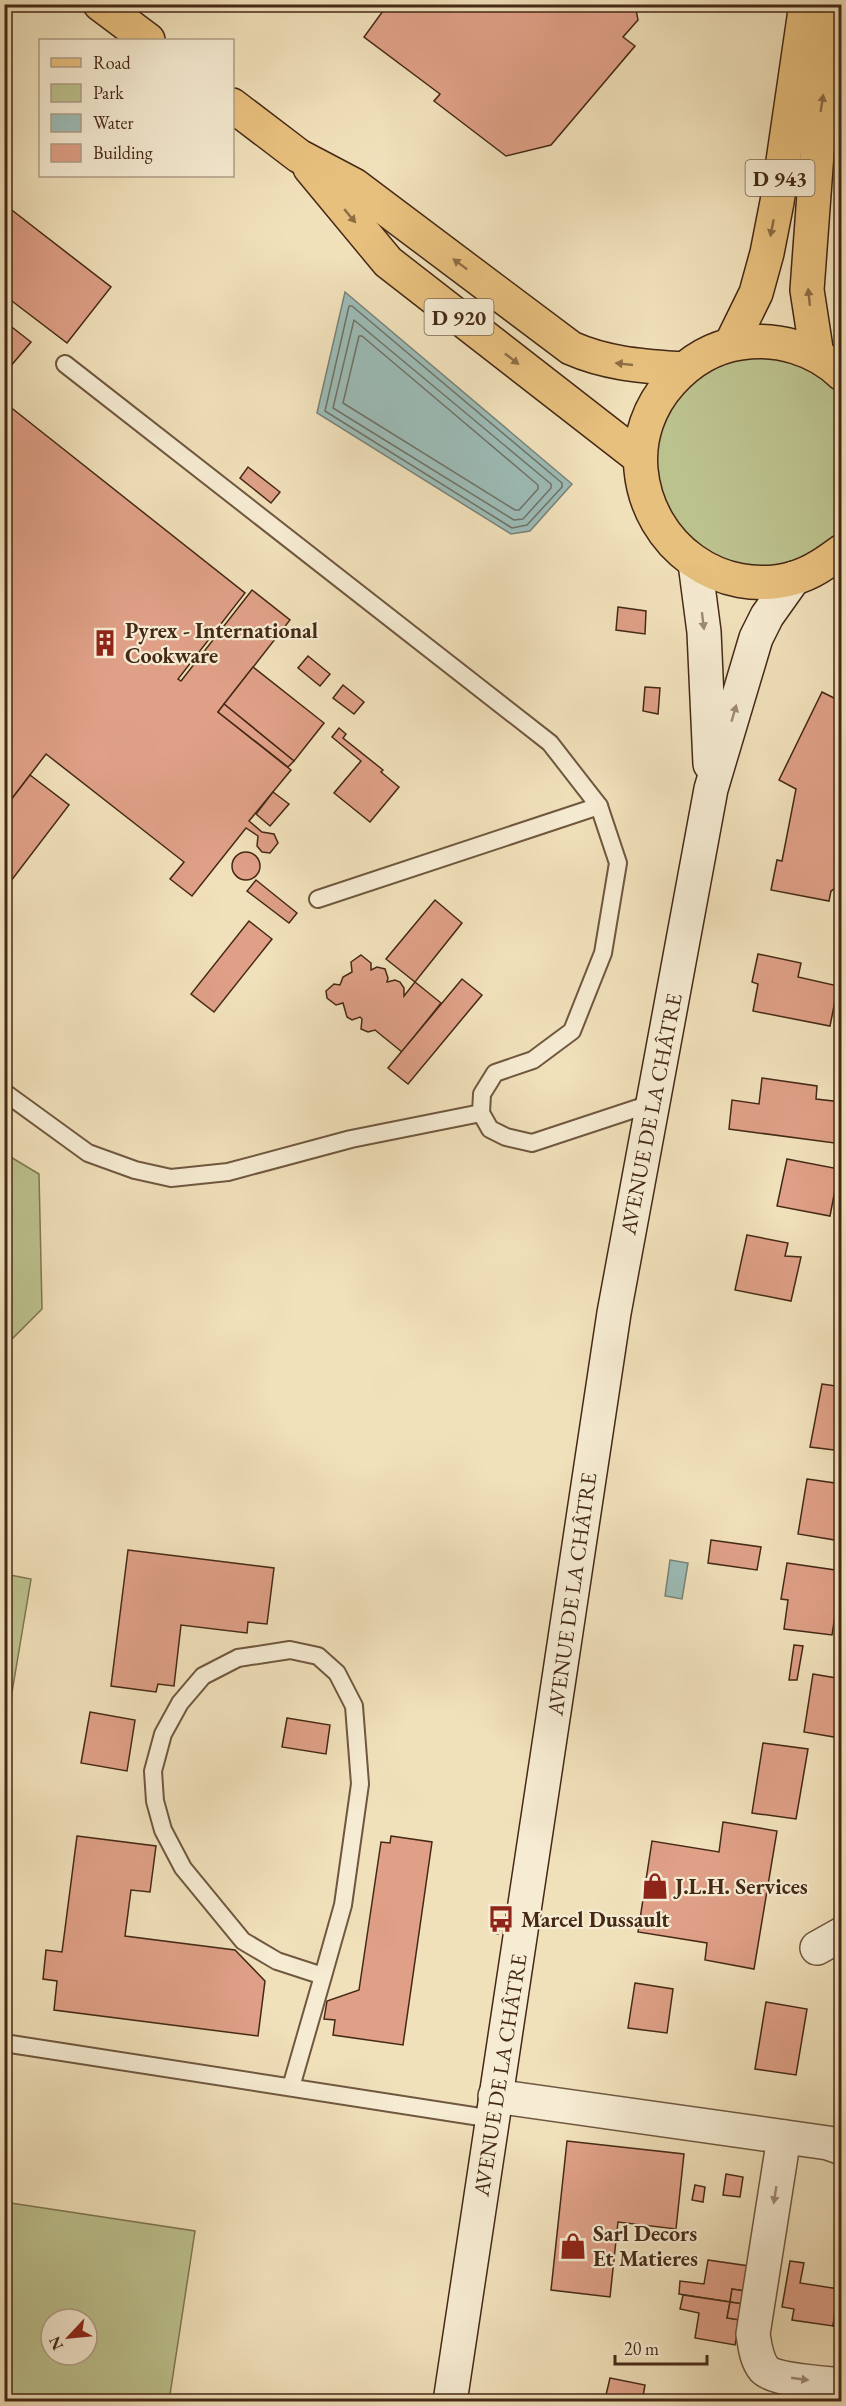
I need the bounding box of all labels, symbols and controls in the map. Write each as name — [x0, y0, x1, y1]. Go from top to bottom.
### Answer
legend — [39, 39, 234, 177]
text: Road — [93, 51, 132, 74]
text: Park — [93, 81, 124, 104]
one-way arrow — [817, 93, 826, 112]
text: Water — [93, 111, 134, 134]
text: Building — [93, 141, 153, 164]
road number: D 943 — [746, 160, 814, 196]
one-way arrow — [343, 208, 356, 223]
one-way arrow — [767, 219, 776, 238]
one-way arrow — [452, 259, 467, 271]
one-way arrow — [804, 287, 813, 306]
road number: D 920 — [424, 299, 494, 335]
one-way arrow — [504, 352, 519, 364]
one-way arrow — [615, 359, 634, 368]
one-way arrow — [698, 612, 708, 631]
place label: Pyrex - International Cookware — [125, 616, 318, 670]
building icon: Pyrex - International Cookware — [90, 628, 120, 658]
one-way arrow — [730, 704, 739, 722]
street label: AVENUE DE LA CHÂTRE — [613, 991, 689, 1238]
street label: AVENUE DE LA CHÂTRE — [540, 1471, 603, 1718]
shop icon: J.L.H. Services — [640, 1871, 670, 1901]
place label: J.L.H. Services — [673, 1872, 808, 1901]
bus stop icon: Marcel Dussault — [486, 1904, 516, 1934]
place label: Marcel Dussault — [521, 1905, 670, 1934]
street label: AVENUE DE LA CHÂTRE — [466, 1952, 533, 2199]
one-way arrow — [771, 2186, 780, 2205]
place label: Sarl Decors Et Matieres — [593, 2219, 698, 2273]
shop icon: Sarl Decors Et Matieres — [558, 2231, 588, 2261]
north arrow — [39, 2307, 99, 2367]
scale bar — [615, 2328, 706, 2366]
text: N — [44, 2333, 68, 2354]
text: 20 m — [624, 2337, 659, 2360]
one-way arrow — [790, 2375, 809, 2384]

